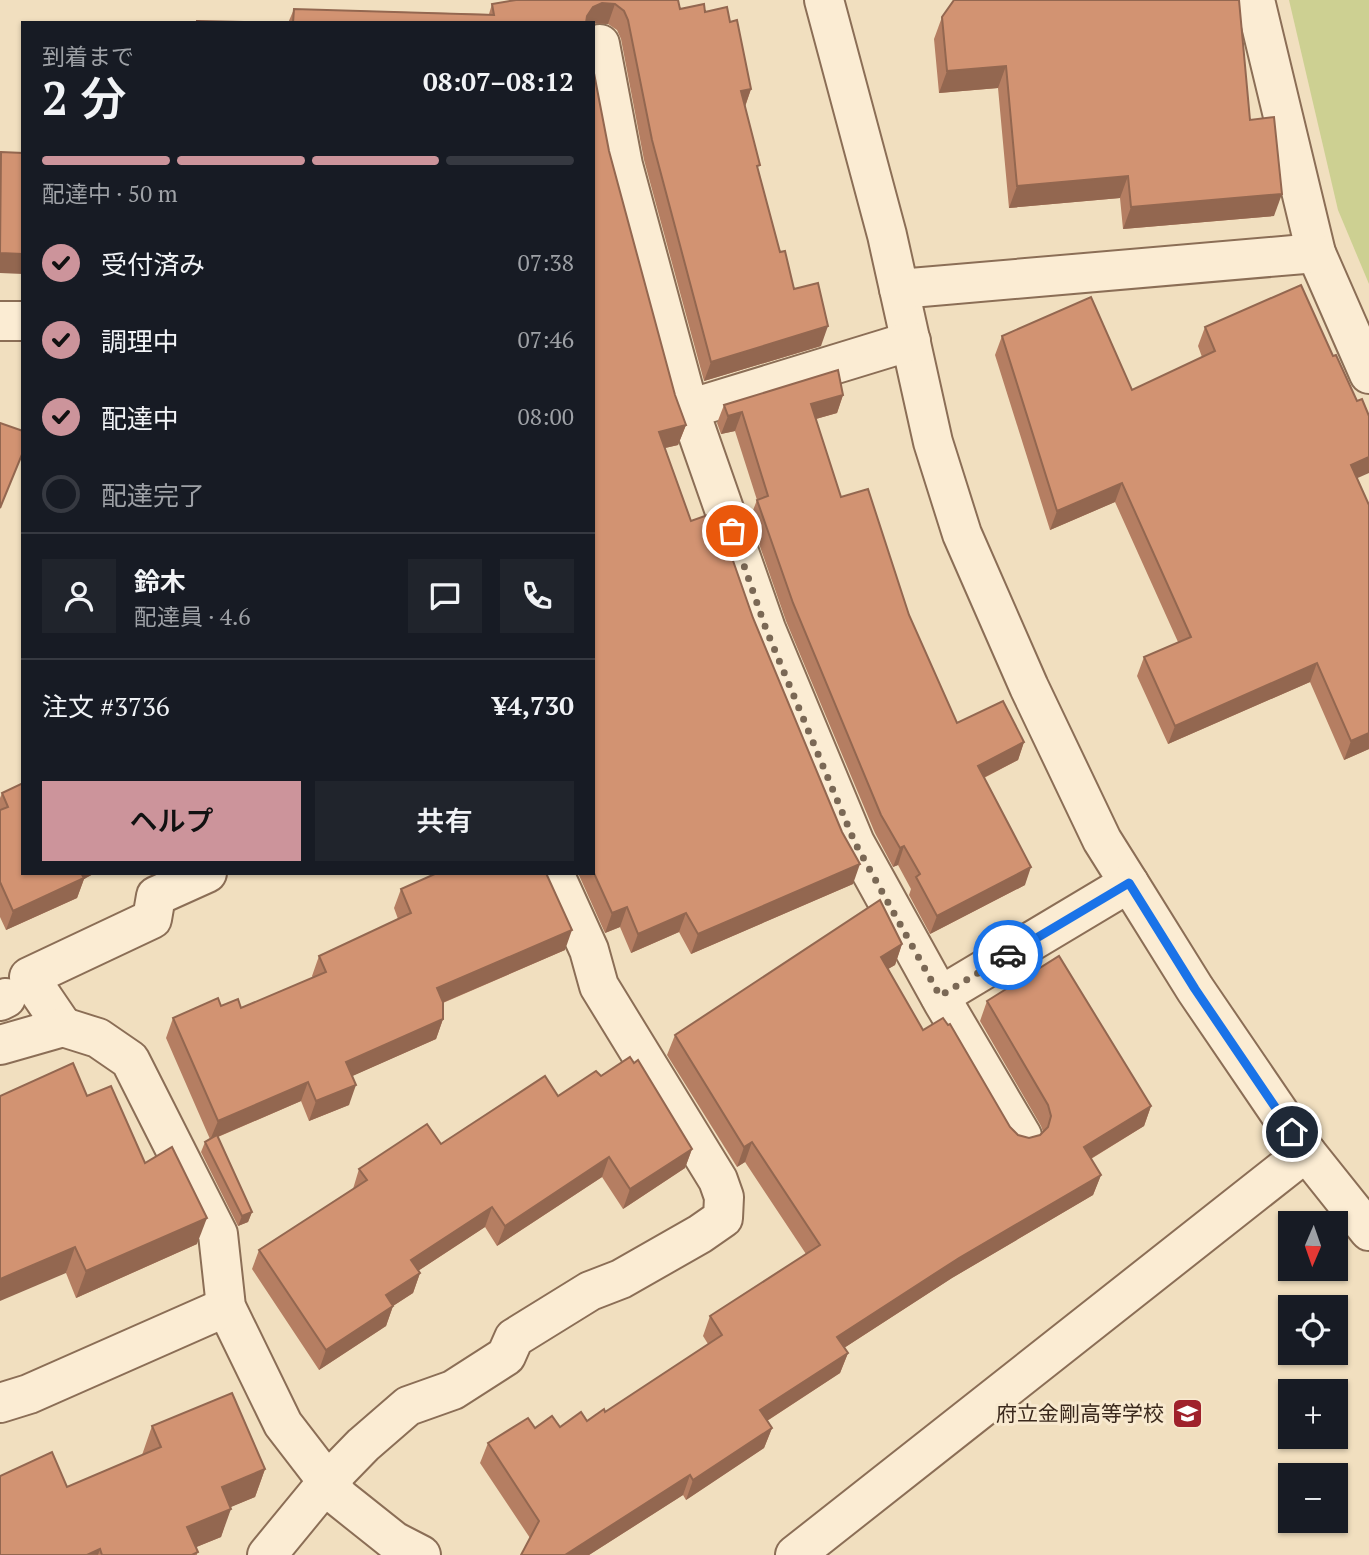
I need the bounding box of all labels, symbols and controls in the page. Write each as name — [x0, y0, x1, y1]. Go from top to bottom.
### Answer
text: 到着まで — [42, 41, 134, 72]
text: 08:07–08:12 — [423, 64, 574, 98]
text: 2 分 — [42, 67, 126, 128]
text: 配達中 · 50 m — [42, 178, 178, 209]
icon: check — [42, 244, 80, 282]
text: 受付済み — [101, 247, 205, 281]
text: 07:38 — [517, 247, 574, 278]
icon: check — [42, 321, 80, 359]
text: 調理中 — [101, 324, 179, 358]
text: 07:46 — [517, 324, 574, 355]
icon: check — [42, 398, 80, 436]
text: 配達中 — [101, 401, 179, 435]
text: 08:00 — [517, 401, 574, 432]
text: 配達完了 — [101, 478, 205, 512]
pin — [702, 501, 762, 561]
icon: bag — [713, 512, 751, 550]
button: person — [42, 559, 116, 633]
button: chat — [408, 559, 482, 633]
button: phone — [500, 559, 574, 633]
text: 鈴木 — [134, 564, 186, 598]
text: 配達員 · 4.6 — [134, 601, 251, 632]
text: ¥4,730 — [493, 688, 574, 722]
text: 注文 #3736 — [42, 689, 170, 723]
button: ヘルプ — [42, 781, 301, 861]
button: 共有 — [315, 781, 574, 861]
courier — [973, 920, 1043, 990]
icon: car — [989, 936, 1027, 974]
pin — [1262, 1102, 1322, 1162]
icon: home — [1273, 1113, 1311, 1151]
north arrow — [1278, 1211, 1348, 1281]
map controls — [1278, 1211, 1348, 1533]
button: locate — [1278, 1295, 1348, 1365]
button: + — [1278, 1379, 1348, 1449]
school or university icon: 府立金剛高等学校 — [1170, 1397, 1204, 1431]
place label: 府立金剛高等学校 — [996, 1399, 1164, 1427]
button: − — [1278, 1463, 1348, 1533]

